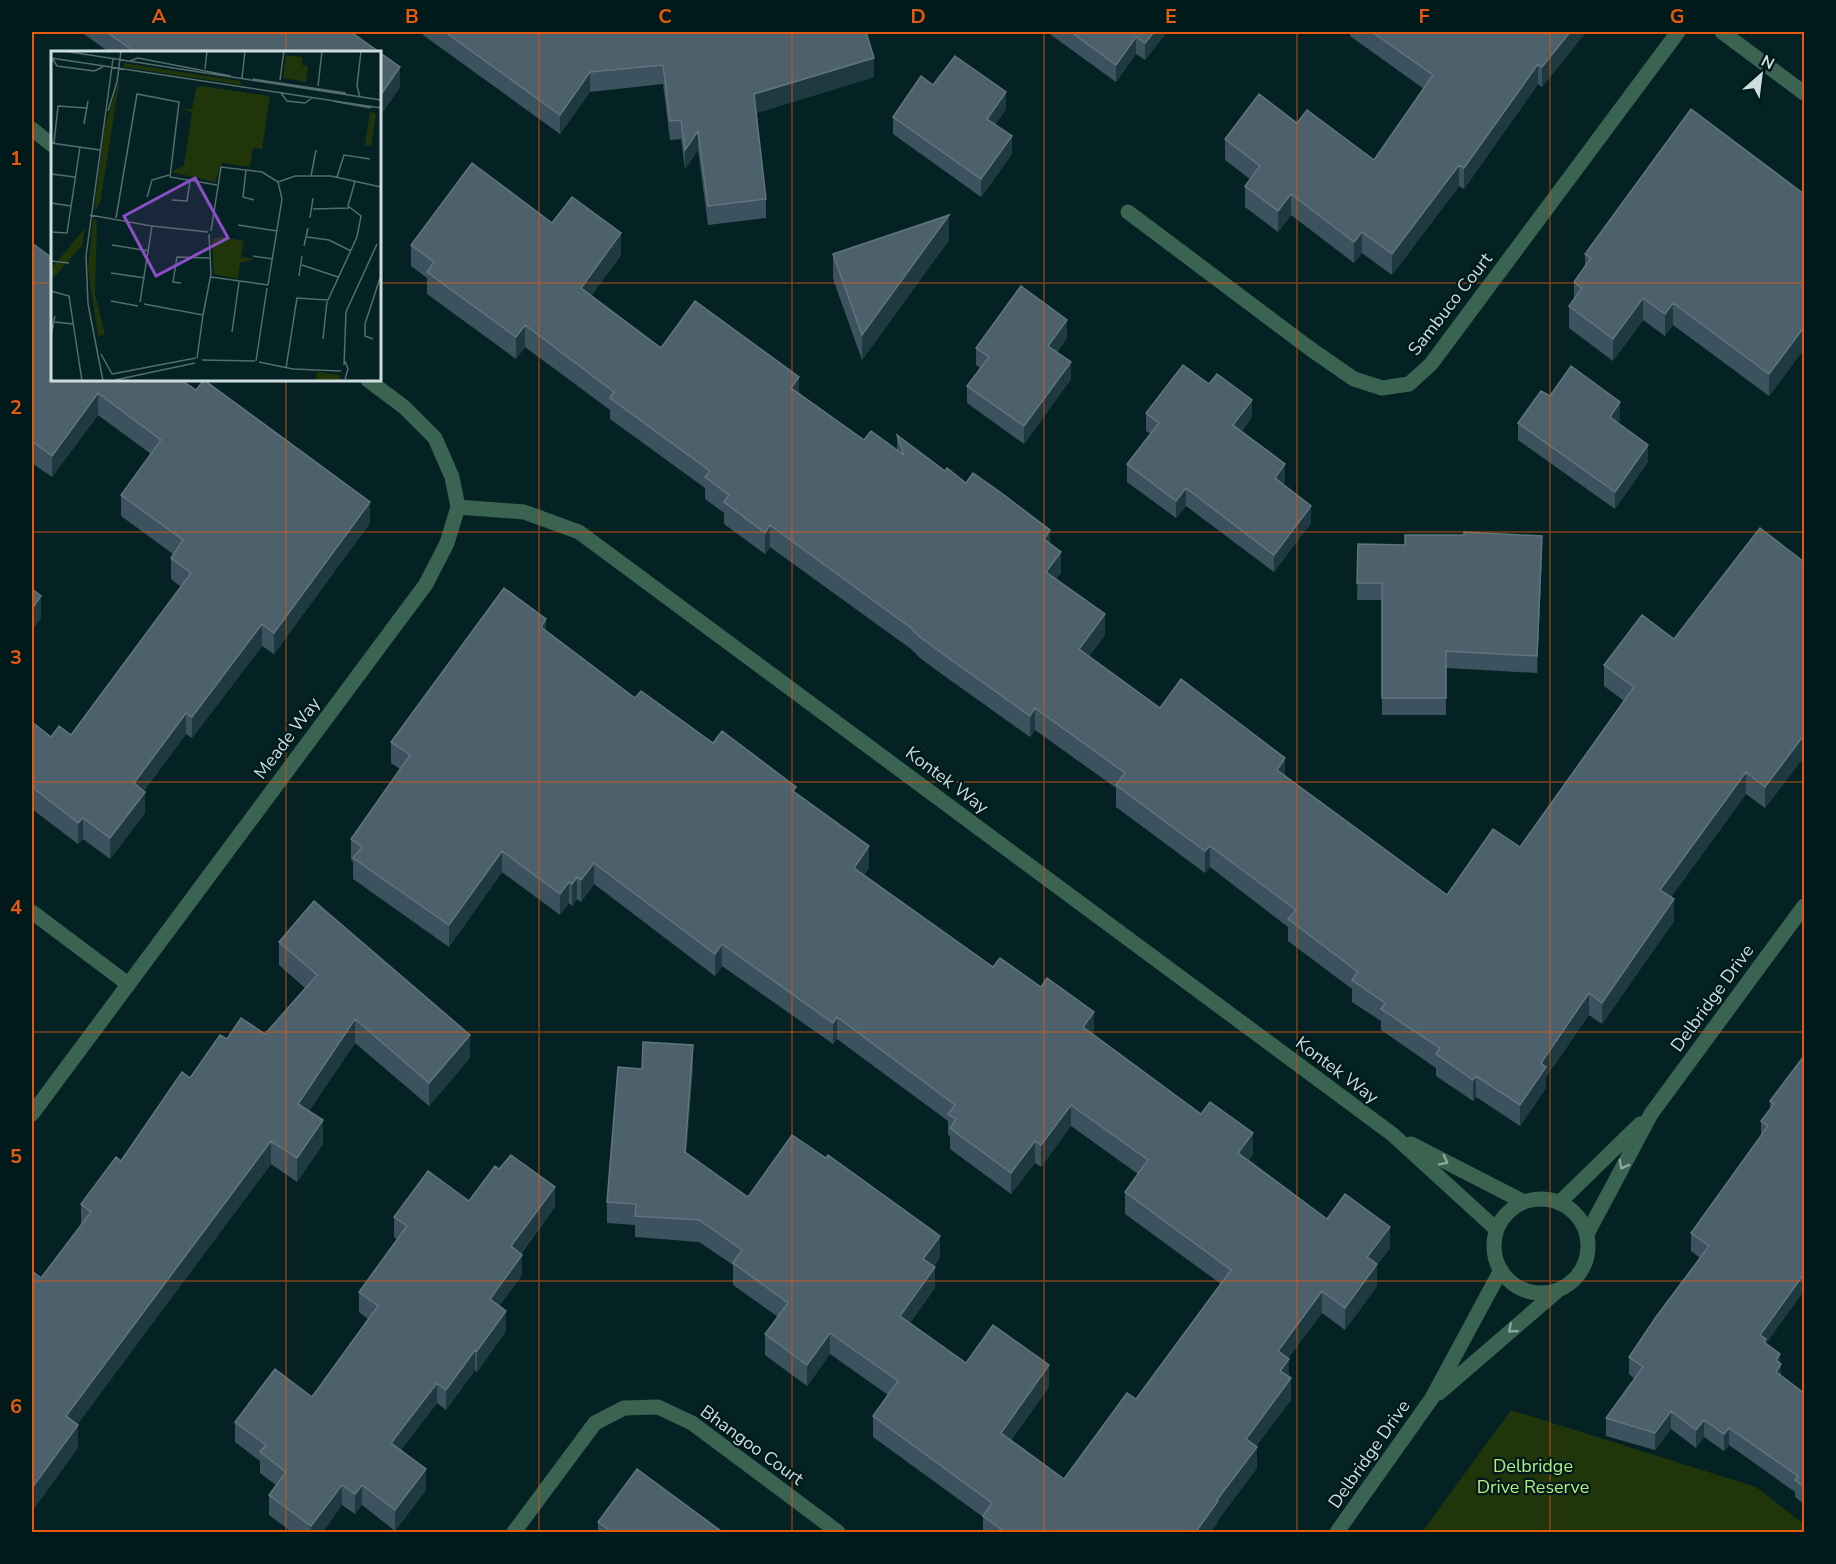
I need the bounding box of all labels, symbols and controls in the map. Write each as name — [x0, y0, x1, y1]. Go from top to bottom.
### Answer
text: A — [152, 3, 167, 30]
text: B — [405, 3, 419, 30]
text: C — [658, 3, 672, 30]
text: D — [910, 3, 926, 30]
text: E — [1165, 3, 1177, 30]
text: F — [1418, 3, 1430, 30]
text: G — [1670, 3, 1684, 30]
north arrow — [1731, 45, 1791, 105]
text: N — [1757, 50, 1778, 75]
inset map — [51, 51, 381, 381]
text: 1 — [10, 145, 22, 172]
street label: Sambuco Court — [1402, 247, 1498, 360]
text: 2 — [10, 394, 22, 421]
text: 3 — [10, 644, 22, 671]
street label: Meade Way — [248, 692, 326, 784]
street label: Kontek Way — [901, 741, 994, 820]
text: 4 — [10, 894, 22, 921]
street label: Delbridge Drive — [1665, 939, 1759, 1057]
street label: Kontek Way — [1291, 1031, 1384, 1110]
text: 5 — [10, 1143, 22, 1170]
one-way arrow — [1438, 1154, 1449, 1165]
one-way arrow — [1619, 1159, 1630, 1170]
one-way arrow — [1508, 1322, 1519, 1333]
text: 6 — [10, 1393, 22, 1420]
street label: Delbridge Drive — [1323, 1395, 1415, 1513]
street label: Bhangoo Court — [696, 1399, 809, 1491]
park label: Delbridge Drive Reserve — [1477, 1454, 1589, 1499]

